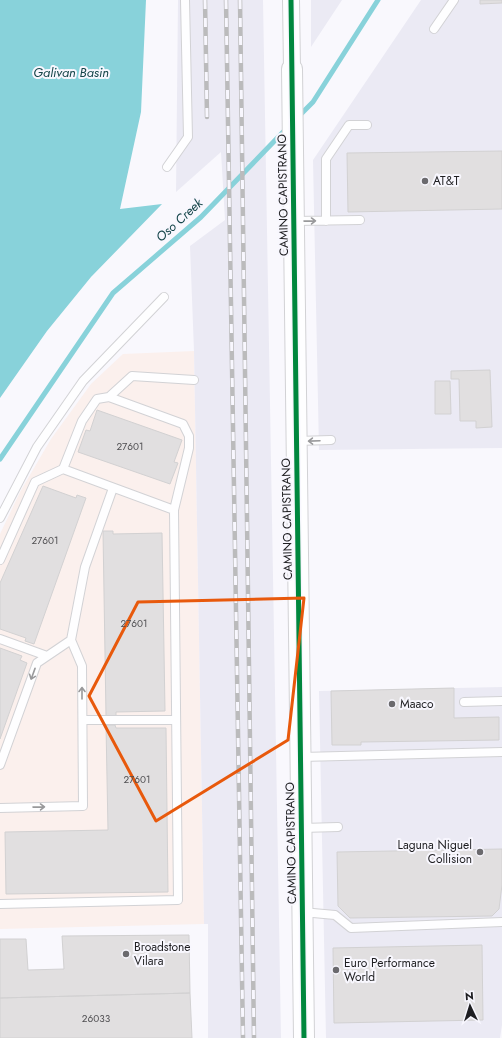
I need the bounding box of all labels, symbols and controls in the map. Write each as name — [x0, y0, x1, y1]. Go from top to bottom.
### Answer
water label: Galivan Basin — [33, 63, 109, 82]
street label: CAMINO CAPISTRANO — [273, 134, 293, 256]
place label: AT&T — [433, 172, 460, 190]
marker: AT&T — [420, 176, 430, 186]
water label: Oso Creek — [151, 194, 207, 246]
one-way arrow — [303, 217, 316, 225]
one-way arrow — [308, 437, 321, 444]
house number: 27601 — [116, 439, 144, 454]
street label: CAMINO CAPISTRANO — [277, 458, 297, 580]
house number: 27601 — [31, 533, 59, 548]
house number: 27601 — [120, 616, 148, 631]
one-way arrow — [28, 668, 36, 680]
one-way arrow — [78, 687, 86, 700]
place label: Maaco — [400, 695, 434, 713]
marker: Maaco — [387, 699, 397, 709]
house number: 27601 — [123, 772, 151, 787]
street label: CAMINO CAPISTRANO — [281, 782, 301, 904]
one-way arrow — [32, 804, 45, 811]
place label: Laguna Niguel Collision — [398, 836, 472, 868]
marker: Laguna Niguel Collision — [475, 847, 485, 857]
place label: Broadstone Vilara — [134, 938, 191, 970]
marker: Broadstone Vilara — [121, 949, 131, 959]
place label: Euro Performance World — [344, 954, 435, 986]
marker: Euro Performance World — [331, 965, 341, 975]
north arrow — [450, 986, 490, 1026]
text: N — [464, 988, 474, 1004]
house number: 26033 — [82, 1011, 111, 1026]

